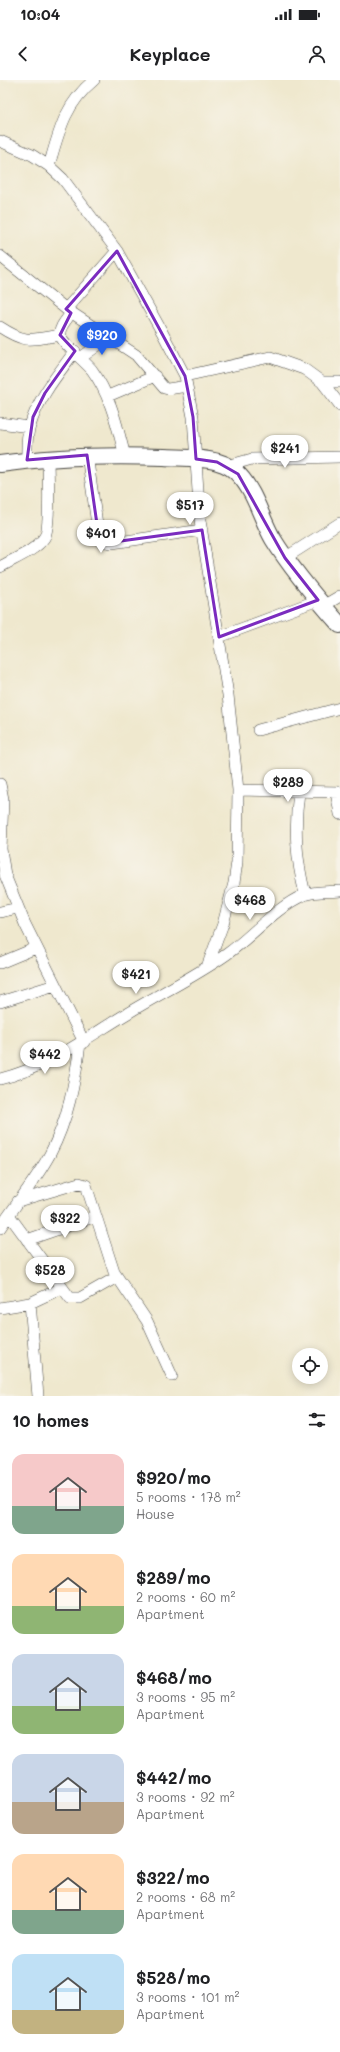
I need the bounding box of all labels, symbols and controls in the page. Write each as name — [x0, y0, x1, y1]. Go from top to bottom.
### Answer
text: 10:04 — [20, 4, 60, 24]
text: Keyplace — [129, 42, 211, 66]
icon: back — [12, 43, 34, 65]
icon: person — [306, 43, 328, 65]
pin: $920 — [78, 322, 126, 356]
text: $920 — [86, 326, 118, 343]
pin: $241 — [261, 435, 309, 469]
text: $241 — [270, 439, 300, 456]
pin: $517 — [166, 492, 214, 526]
text: $517 — [176, 496, 204, 513]
pin: $401 — [77, 520, 125, 554]
text: $401 — [86, 524, 116, 541]
pin: $289 — [264, 769, 312, 803]
text: $289 — [272, 773, 304, 790]
pin: $468 — [226, 887, 274, 921]
text: $468 — [234, 891, 266, 908]
pin: $421 — [112, 961, 160, 995]
text: $421 — [121, 965, 151, 982]
pin: $442 — [21, 1041, 69, 1075]
text: $442 — [29, 1045, 61, 1062]
pin: $322 — [41, 1205, 89, 1239]
text: $322 — [50, 1209, 80, 1226]
pin: $528 — [26, 1257, 74, 1291]
text: $528 — [35, 1261, 65, 1278]
map controls — [292, 1348, 328, 1384]
button: locate — [292, 1348, 328, 1384]
text: 10 homes — [12, 1409, 89, 1431]
icon: filters — [306, 1409, 328, 1431]
text: $920/mo — [136, 1466, 211, 1488]
icon: home — [44, 1470, 92, 1518]
text: 5 rooms · 178 m² — [136, 1488, 241, 1505]
text: House — [136, 1505, 174, 1522]
text: $289/mo — [136, 1566, 211, 1588]
icon: home — [44, 1570, 92, 1618]
text: 2 rooms · 60 m² — [136, 1588, 235, 1605]
text: Apartment — [136, 1605, 205, 1622]
text: $468/mo — [136, 1666, 212, 1688]
icon: home — [44, 1670, 92, 1718]
text: 3 rooms · 95 m² — [136, 1688, 235, 1705]
text: Apartment — [136, 1705, 205, 1722]
text: $442/mo — [136, 1766, 211, 1788]
icon: home — [44, 1770, 92, 1818]
text: 3 rooms · 92 m² — [136, 1788, 235, 1805]
text: Apartment — [136, 1805, 205, 1822]
text: $322/mo — [136, 1866, 209, 1888]
icon: home — [44, 1870, 92, 1918]
text: 2 rooms · 68 m² — [136, 1888, 235, 1905]
text: Apartment — [136, 1905, 205, 1922]
text: $528/mo — [136, 1966, 210, 1988]
icon: home — [44, 1970, 92, 2018]
text: 3 rooms · 101 m² — [136, 1988, 239, 2005]
text: Apartment — [136, 2005, 205, 2022]

